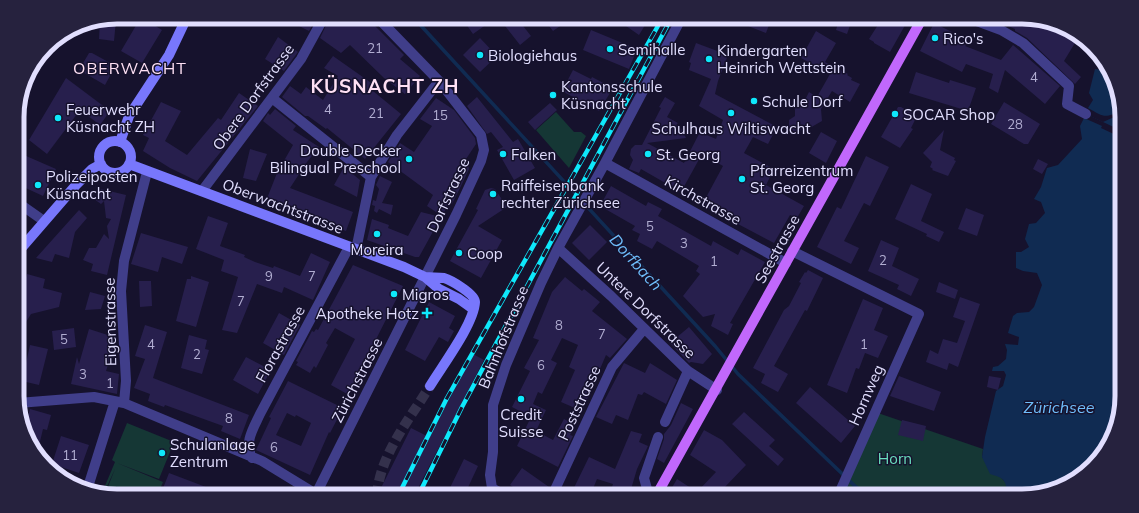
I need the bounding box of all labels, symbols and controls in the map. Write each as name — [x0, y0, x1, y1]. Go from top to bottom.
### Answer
place label: Rico's — [943, 29, 984, 48]
marker: Rico's — [930, 33, 940, 43]
street label: Obere Dorfstrasse — [208, 40, 298, 154]
house number: 21 — [367, 40, 383, 56]
place label: Semihalle — [618, 40, 685, 59]
place label: Kindergarten Heinrich Wettstein — [717, 41, 845, 77]
marker: Semihalle — [605, 44, 615, 54]
place label: Biologiehaus — [488, 46, 577, 65]
marker: Biologiehaus — [475, 50, 485, 60]
marker: Kindergarten Heinrich Wettstein — [704, 54, 714, 64]
district label: OBERWACHT — [73, 58, 187, 78]
house number: 4 — [1030, 69, 1038, 85]
district label: KÜSNACHT ZH — [310, 74, 460, 98]
place label: Kantonsschule Küsnacht — [561, 77, 662, 113]
marker: Kantonsschule Küsnacht — [548, 90, 558, 100]
place label: Schule Dorf — [762, 92, 843, 111]
marker: Schule Dorf — [749, 96, 759, 106]
place label: Feuerwehr Küsnacht ZH — [66, 100, 155, 136]
house number: 4 — [324, 101, 332, 117]
house number: 21 — [368, 105, 384, 121]
place label: SOCAR Shop — [903, 105, 995, 124]
house number: 15 — [432, 107, 448, 123]
marker: Schulhaus Wiltiswacht — [726, 108, 736, 118]
marker: SOCAR Shop — [890, 109, 900, 119]
marker: Feuerwehr Küsnacht ZH — [53, 113, 63, 123]
house number: 28 — [1007, 116, 1023, 132]
place label: Schulhaus Wiltiswacht — [652, 119, 810, 138]
place label: Double Decker Bilingual Preschool — [270, 141, 402, 177]
place label: Falken — [511, 145, 556, 164]
place label: St. Georg — [656, 145, 720, 164]
marker: Falken — [498, 149, 508, 159]
marker: St. Georg — [643, 149, 653, 159]
marker: Double Decker Bilingual Preschool — [404, 154, 414, 164]
street label: Dorfstrasse — [422, 154, 474, 236]
place label: Pfarreizentrum St. Georg — [750, 161, 853, 197]
place label: Polizeiposten Küsnacht — [46, 167, 138, 203]
street label: Kirchstrasse — [661, 171, 745, 229]
street label: Oberwachtstrasse — [220, 174, 346, 238]
marker: Pfarreizentrum St. Georg — [737, 174, 747, 184]
place label: Raiffeisenbank rechter Zürichsee — [501, 176, 620, 212]
marker: Polizeiposten Küsnacht — [33, 180, 43, 190]
marker: Raiffeisenbank rechter Zürichsee — [488, 189, 498, 199]
street label: Seestrasse — [750, 211, 804, 287]
house number: 5 — [646, 218, 654, 234]
marker: Moreira — [372, 229, 382, 239]
water label: Dorfbach — [605, 230, 667, 294]
house number: 3 — [680, 235, 688, 251]
place label: Moreira — [351, 240, 403, 259]
place label: Coop — [467, 244, 503, 263]
marker: Coop — [454, 248, 464, 258]
house number: 2 — [879, 252, 887, 268]
house number: 1 — [710, 253, 718, 269]
street label: Untere Dorfstrasse — [592, 258, 700, 362]
house number: 9 — [265, 268, 273, 284]
house number: 7 — [308, 268, 316, 284]
street label: Eigenstrasse — [100, 278, 120, 366]
street label: Bahnhofstrasse — [474, 283, 532, 391]
place label: Migros — [402, 285, 449, 304]
marker: Migros — [389, 289, 399, 299]
house number: 7 — [237, 293, 245, 309]
street label: Florastrasse — [251, 302, 309, 386]
place label: Apotheke Hotz — [316, 304, 419, 323]
marker: Apotheke Hotz — [422, 308, 432, 318]
house number: 8 — [555, 317, 563, 333]
house number: 7 — [598, 326, 606, 342]
house number: 5 — [60, 331, 68, 347]
street label: Zürichstrasse — [327, 334, 387, 426]
house number: 4 — [147, 336, 155, 352]
house number: 1 — [860, 336, 868, 352]
house number: 2 — [193, 346, 201, 362]
house number: 6 — [537, 357, 545, 373]
street label: Poststrasse — [553, 362, 605, 444]
street label: Hornweg — [844, 362, 888, 428]
house number: 3 — [79, 366, 87, 382]
house number: 1 — [106, 375, 114, 391]
marker: Credit Suisse — [516, 394, 526, 404]
water label: Zürichsee — [1024, 397, 1095, 417]
place label: Credit Suisse — [499, 405, 543, 441]
house number: 8 — [225, 410, 233, 426]
place label: Schulanlage Zentrum — [170, 435, 255, 471]
house number: 6 — [270, 439, 278, 455]
house number: 11 — [62, 447, 78, 463]
marker: Schulanlage Zentrum — [157, 448, 167, 458]
park label: Horn — [878, 449, 912, 468]

